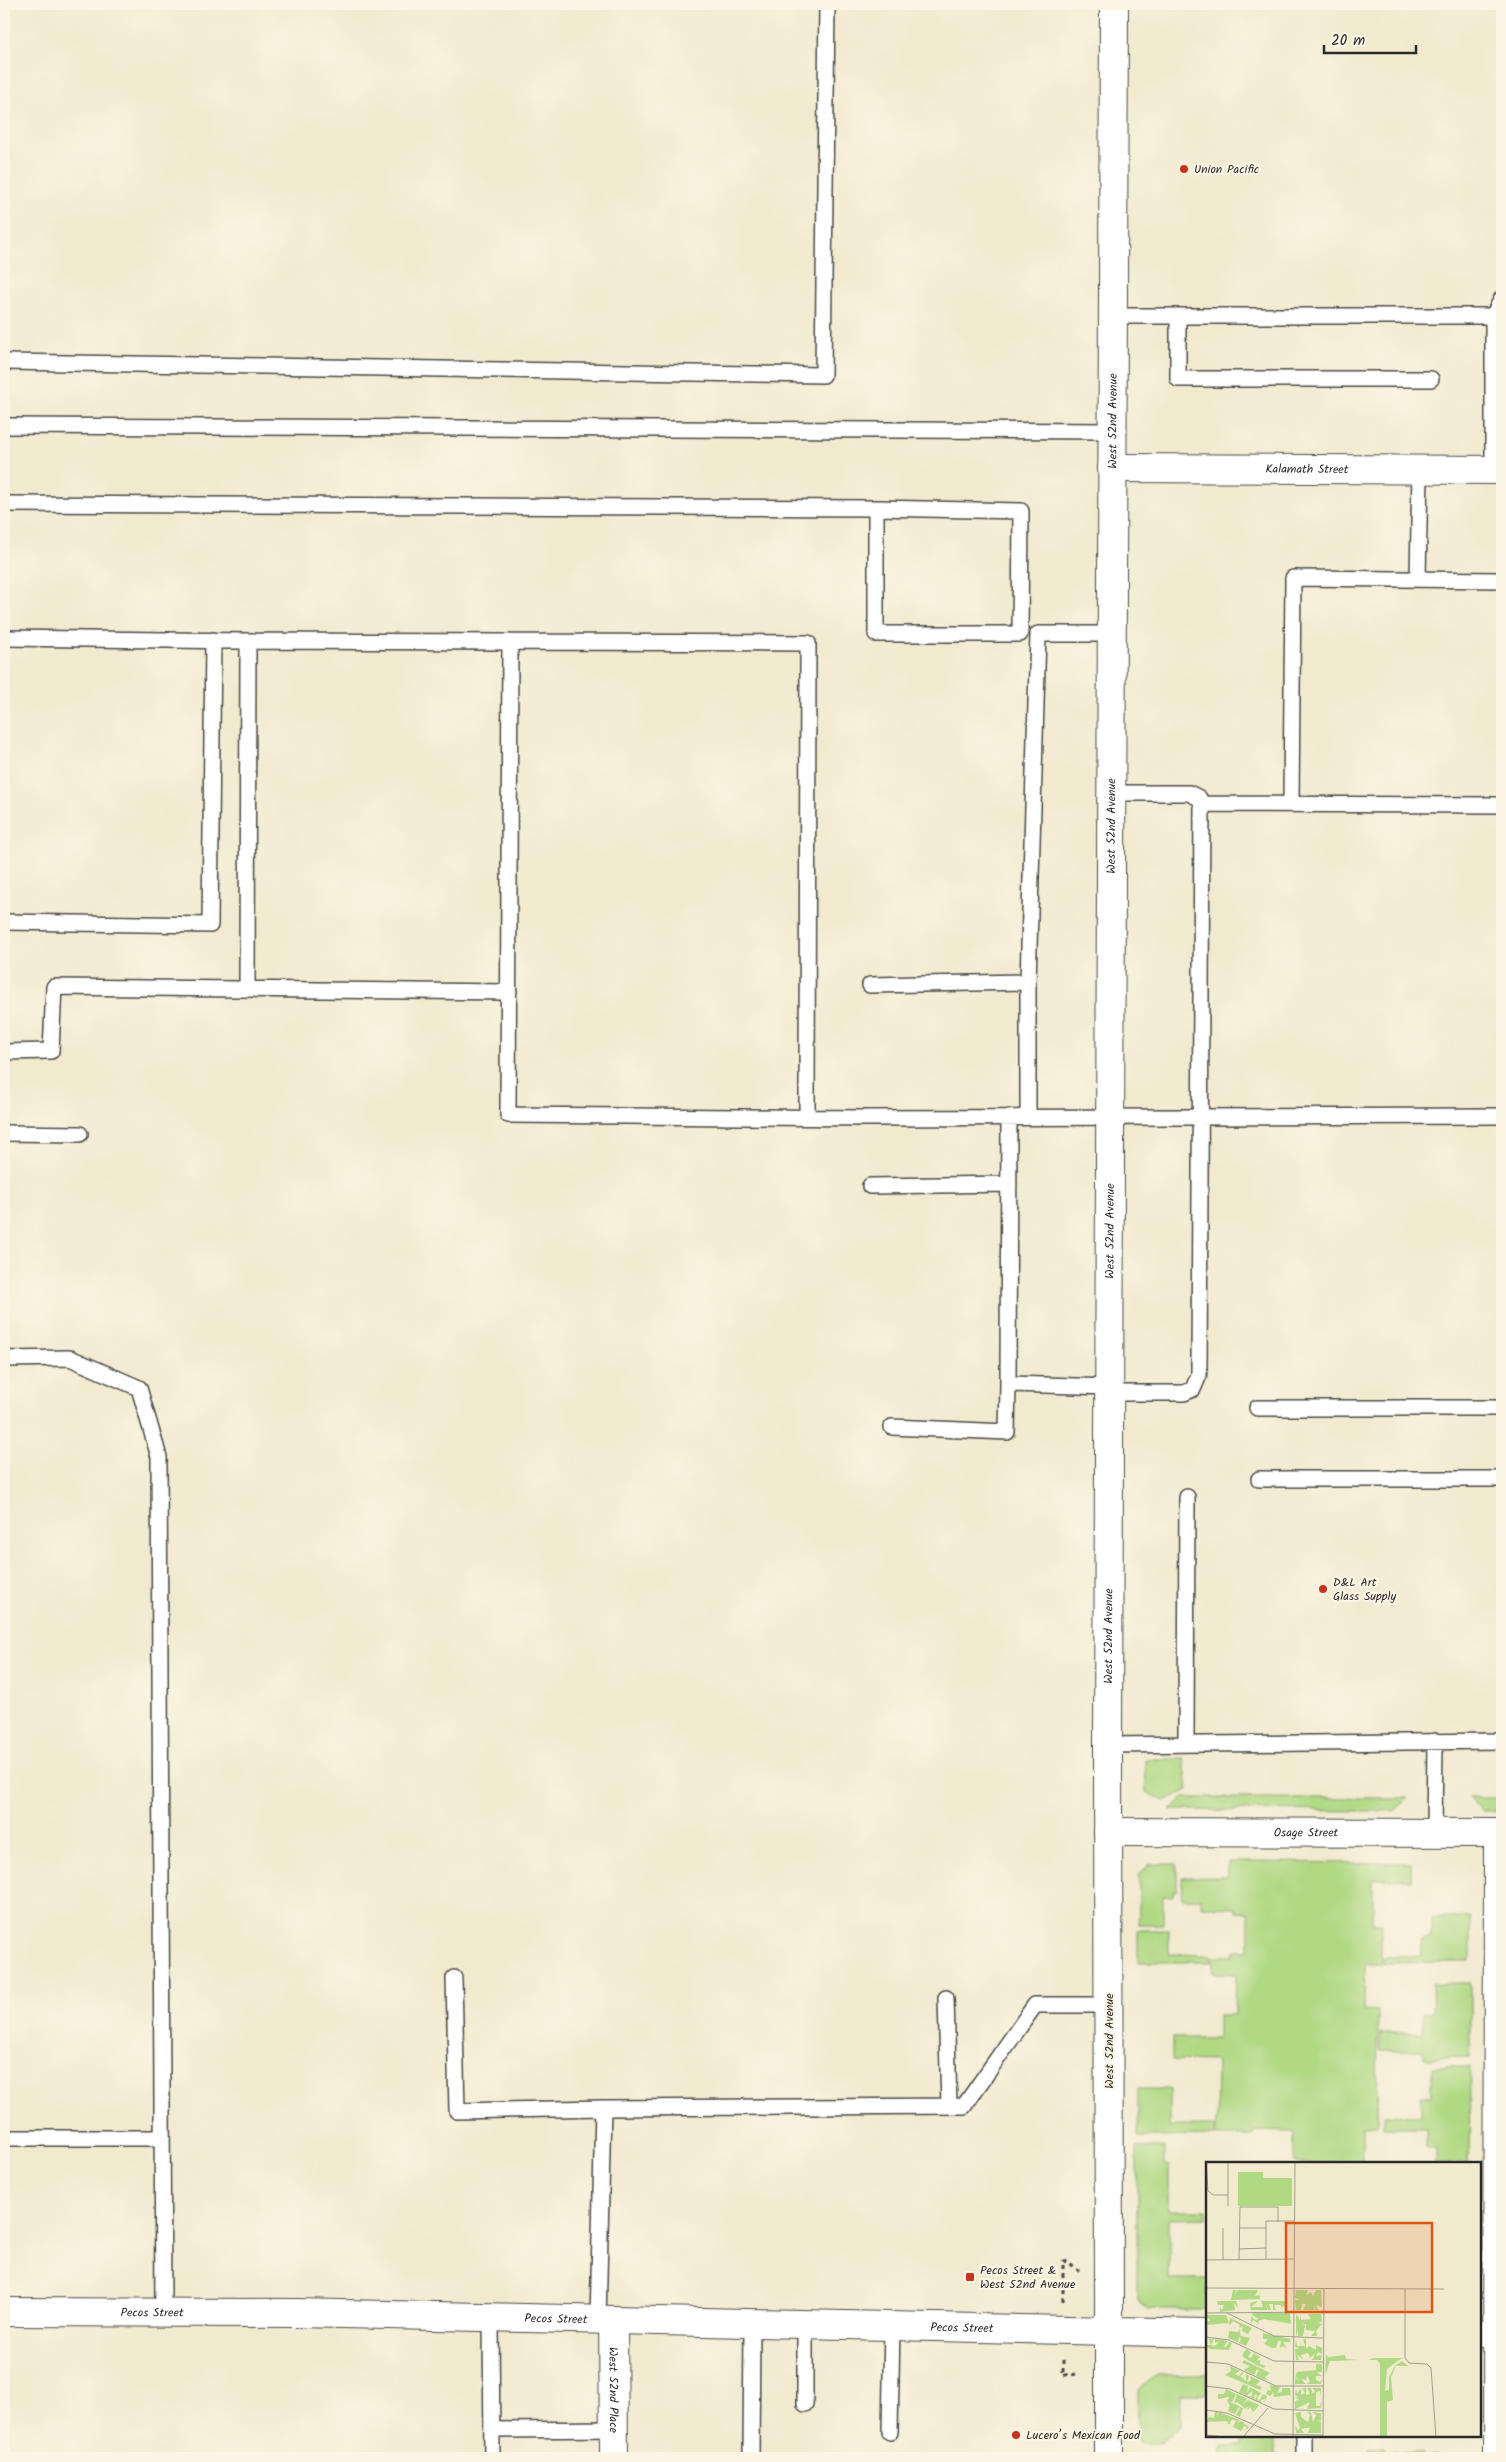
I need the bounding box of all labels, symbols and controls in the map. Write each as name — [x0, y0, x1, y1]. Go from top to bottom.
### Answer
scale bar — [1324, 22, 1416, 54]
text: 20 m — [1331, 29, 1365, 53]
place label: Union Pacific — [1194, 160, 1259, 179]
marker: Union Pacific — [1178, 163, 1190, 175]
street label: West 52nd Avenue — [1103, 373, 1123, 469]
street label: Kalamath Street — [1265, 460, 1349, 479]
street label: West 52nd Avenue — [1102, 778, 1121, 874]
street label: West 52nd Avenue — [1101, 1183, 1120, 1279]
place label: D&L Art Glass Supply — [1333, 1573, 1396, 1606]
marker: D&L Art Glass Supply — [1317, 1583, 1329, 1595]
street label: West 52nd Avenue — [1099, 1588, 1119, 1684]
street label: Osage Street — [1274, 1823, 1339, 1843]
street label: West 52nd Avenue — [1100, 1993, 1119, 2089]
inset map — [1206, 2162, 1481, 2437]
place label: Pecos Street & West 52nd Avenue — [980, 2261, 1076, 2294]
marker: Pecos Street & West 52nd Avenue — [964, 2271, 976, 2283]
street label: Pecos Street — [120, 2303, 184, 2323]
street label: Pecos Street — [524, 2309, 588, 2329]
street label: Pecos Street — [930, 2318, 994, 2338]
street label: West 52nd Place — [603, 2347, 623, 2434]
place label: Lucero’s Mexican Food — [1026, 2426, 1141, 2445]
marker: Lucero’s Mexican Food — [1010, 2429, 1022, 2441]

